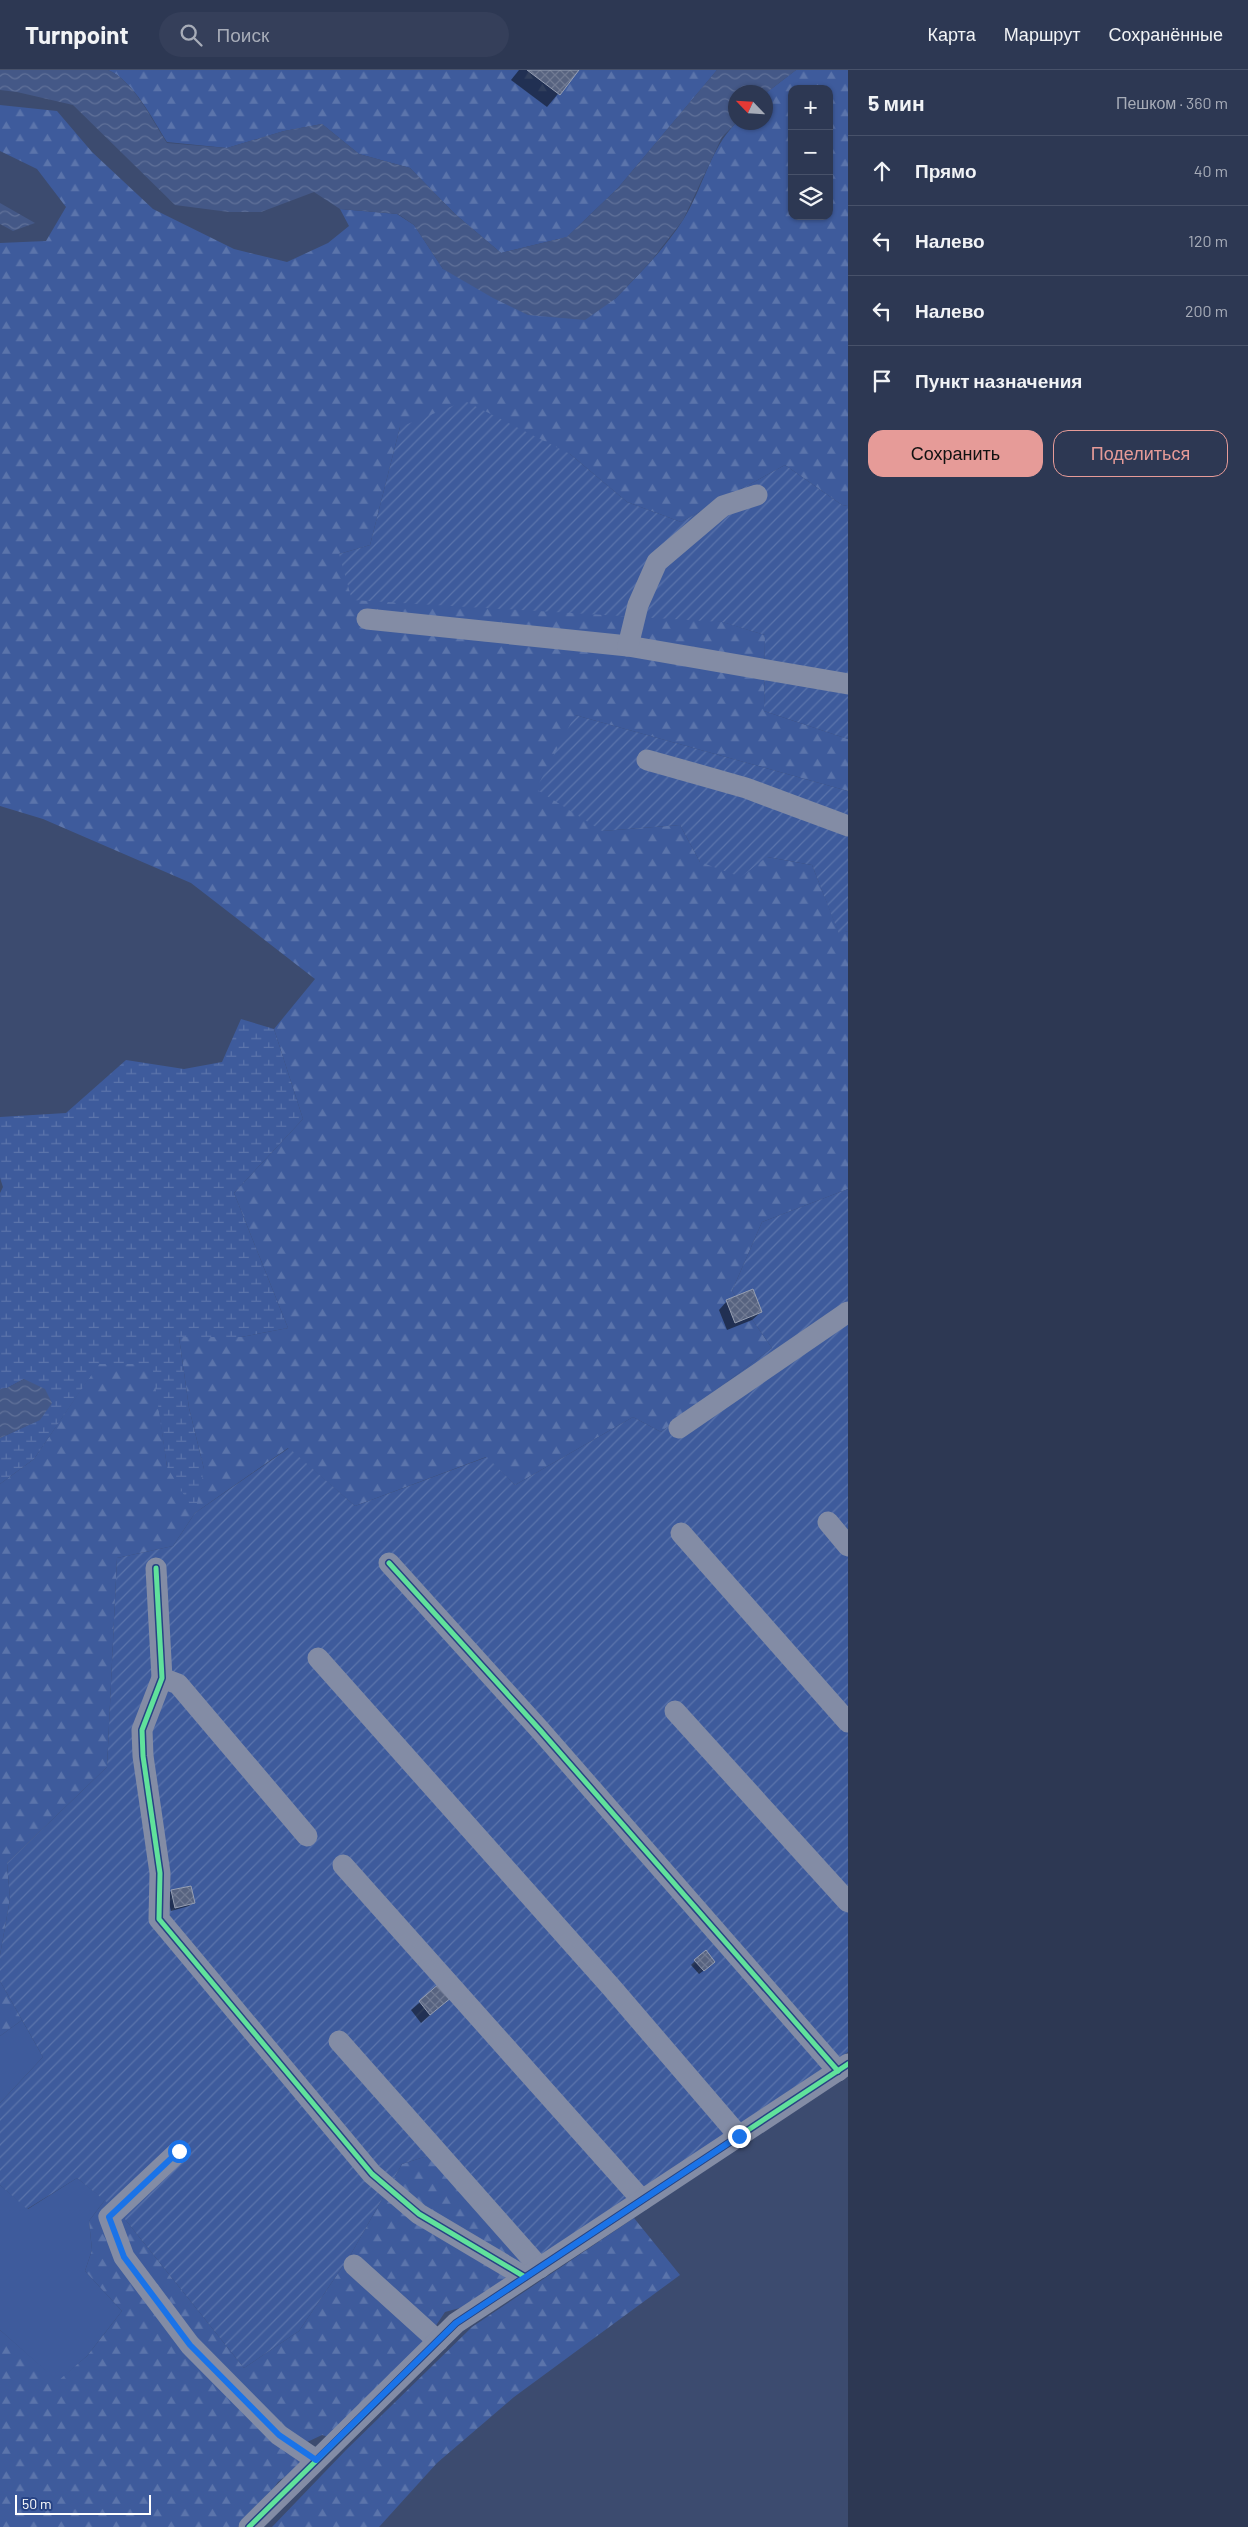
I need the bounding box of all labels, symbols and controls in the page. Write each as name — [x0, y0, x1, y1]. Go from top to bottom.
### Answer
search box — [159, 12, 509, 57]
text: Turnpoint — [25, 20, 129, 49]
icon: search — [177, 21, 205, 49]
text: Поиск — [217, 23, 269, 46]
text: Карта — [928, 23, 976, 45]
text: Маршрут — [1004, 23, 1080, 45]
text: Сохранённые — [1108, 23, 1223, 45]
north arrow — [728, 85, 773, 130]
map controls — [788, 85, 833, 220]
button: + — [788, 85, 833, 130]
text: 5 мин — [868, 90, 925, 115]
text: Пешком · 360 m — [1116, 93, 1228, 112]
button: − — [788, 130, 833, 175]
icon: ahead — [868, 157, 896, 185]
text: Прямо — [915, 159, 977, 182]
text: 40 m — [1194, 161, 1228, 180]
button: layers — [788, 175, 833, 220]
icon: left — [868, 227, 896, 255]
text: Налево — [915, 229, 985, 252]
text: 120 m — [1188, 231, 1228, 250]
icon: left — [868, 297, 896, 325]
text: Налево — [915, 299, 985, 322]
text: 200 m — [1185, 301, 1228, 320]
icon: arrive — [868, 367, 896, 395]
text: Пункт назначения — [915, 369, 1082, 392]
button: Сохранить — [868, 430, 1043, 477]
button: Поделиться — [1053, 430, 1228, 477]
route end — [728, 2125, 751, 2148]
route start — [168, 2140, 191, 2163]
scale bar — [15, 2492, 151, 2515]
text: 50 m — [22, 2495, 51, 2512]

